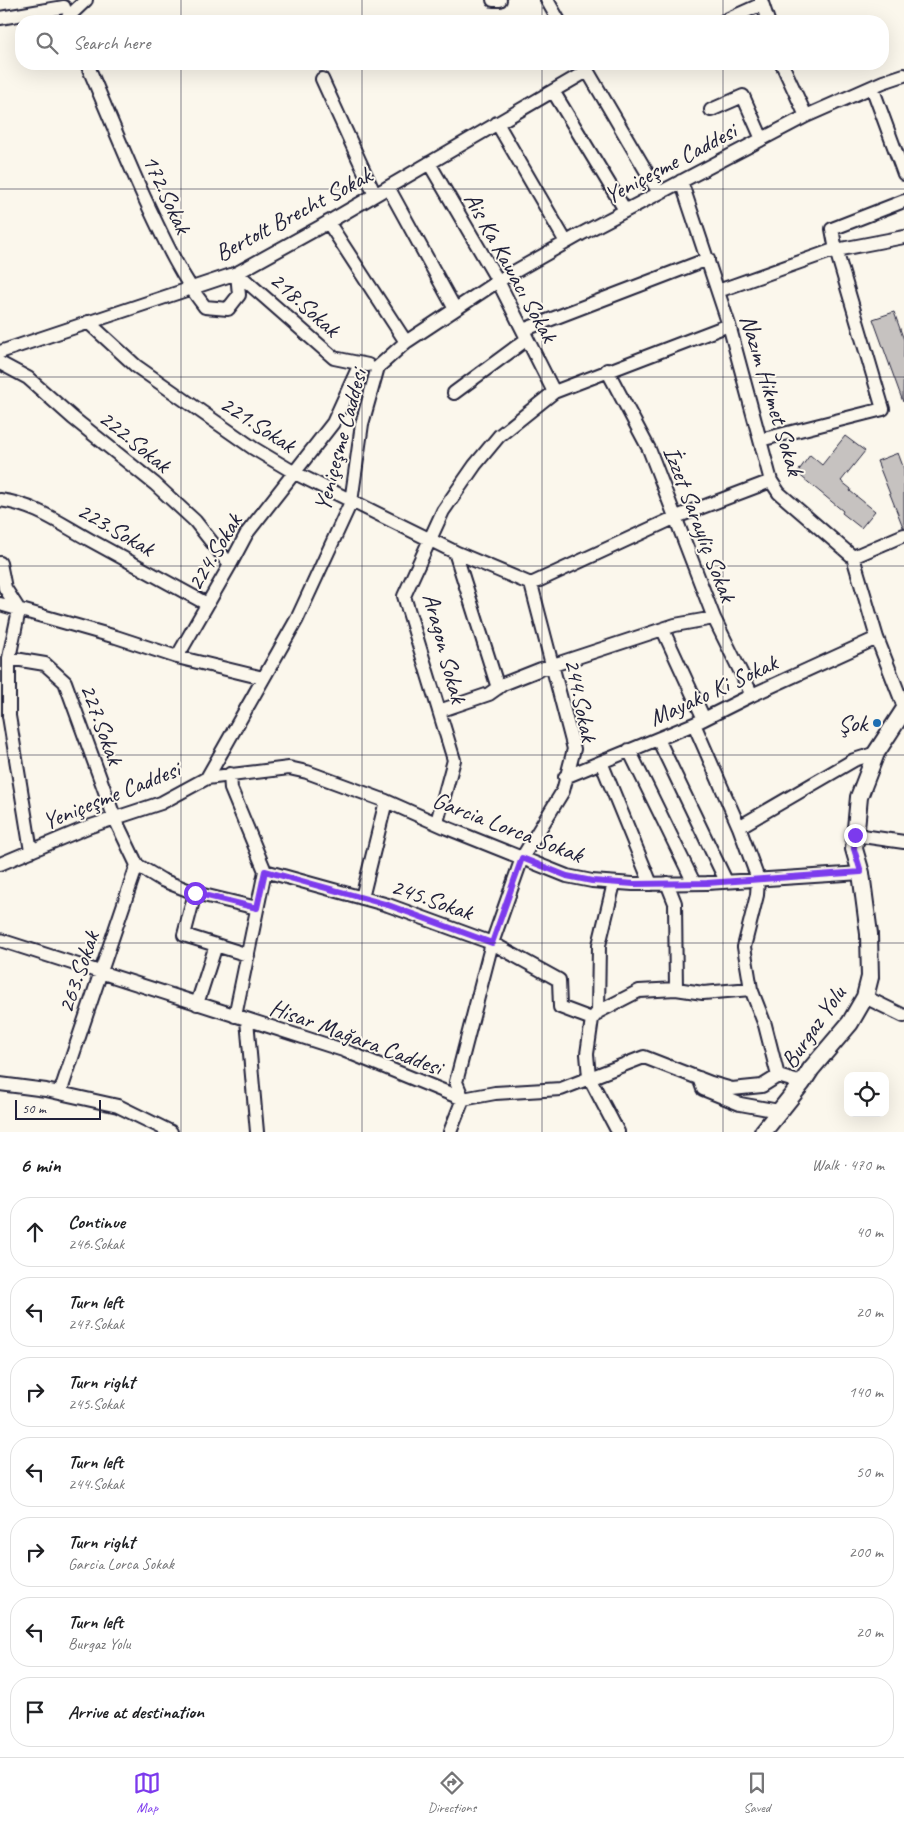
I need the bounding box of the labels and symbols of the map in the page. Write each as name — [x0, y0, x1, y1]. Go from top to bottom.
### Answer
street label: Yeniçeşme Caddesi — [599, 114, 744, 210]
street label: 172.Sokak — [136, 150, 199, 241]
street label: Bertolt Brecht Sokak — [210, 159, 378, 268]
street label: Ais Ka Kawacı Sokak — [457, 187, 566, 349]
street label: 218.Sokak — [264, 265, 348, 345]
street label: Nazım Hikmet Sokak — [733, 311, 811, 481]
street label: Yeniçeşme Caddesi — [307, 363, 374, 514]
street label: 221.Sokak — [215, 388, 303, 461]
street label: 222.Sokak — [93, 403, 179, 481]
street label: İzzet Sarayliç Sokak — [657, 442, 744, 608]
street label: 223.Sokak — [72, 495, 162, 564]
street label: 224.Sokak — [179, 506, 250, 596]
street label: Aragon Sokak — [416, 590, 475, 708]
street label: Mayako Ki Sokak — [644, 646, 784, 733]
street label: 244.Sokak — [558, 656, 605, 746]
street label: 227.Sokak — [74, 679, 131, 771]
place label: Şok — [838, 708, 869, 738]
marker: Şok — [871, 717, 883, 729]
street label: Yeniçeşme Caddesi — [38, 753, 186, 836]
street label: Garcia Lorca Sokak — [428, 785, 590, 870]
route end — [844, 824, 867, 847]
street label: 245.Sokak — [387, 871, 479, 928]
route start — [184, 882, 207, 905]
street label: 263.Sokak — [50, 925, 107, 1017]
street label: Burgaz Yolu — [774, 978, 853, 1074]
street label: Hisar Mağara Caddesi — [266, 992, 449, 1083]
scale bar — [15, 1097, 101, 1120]

